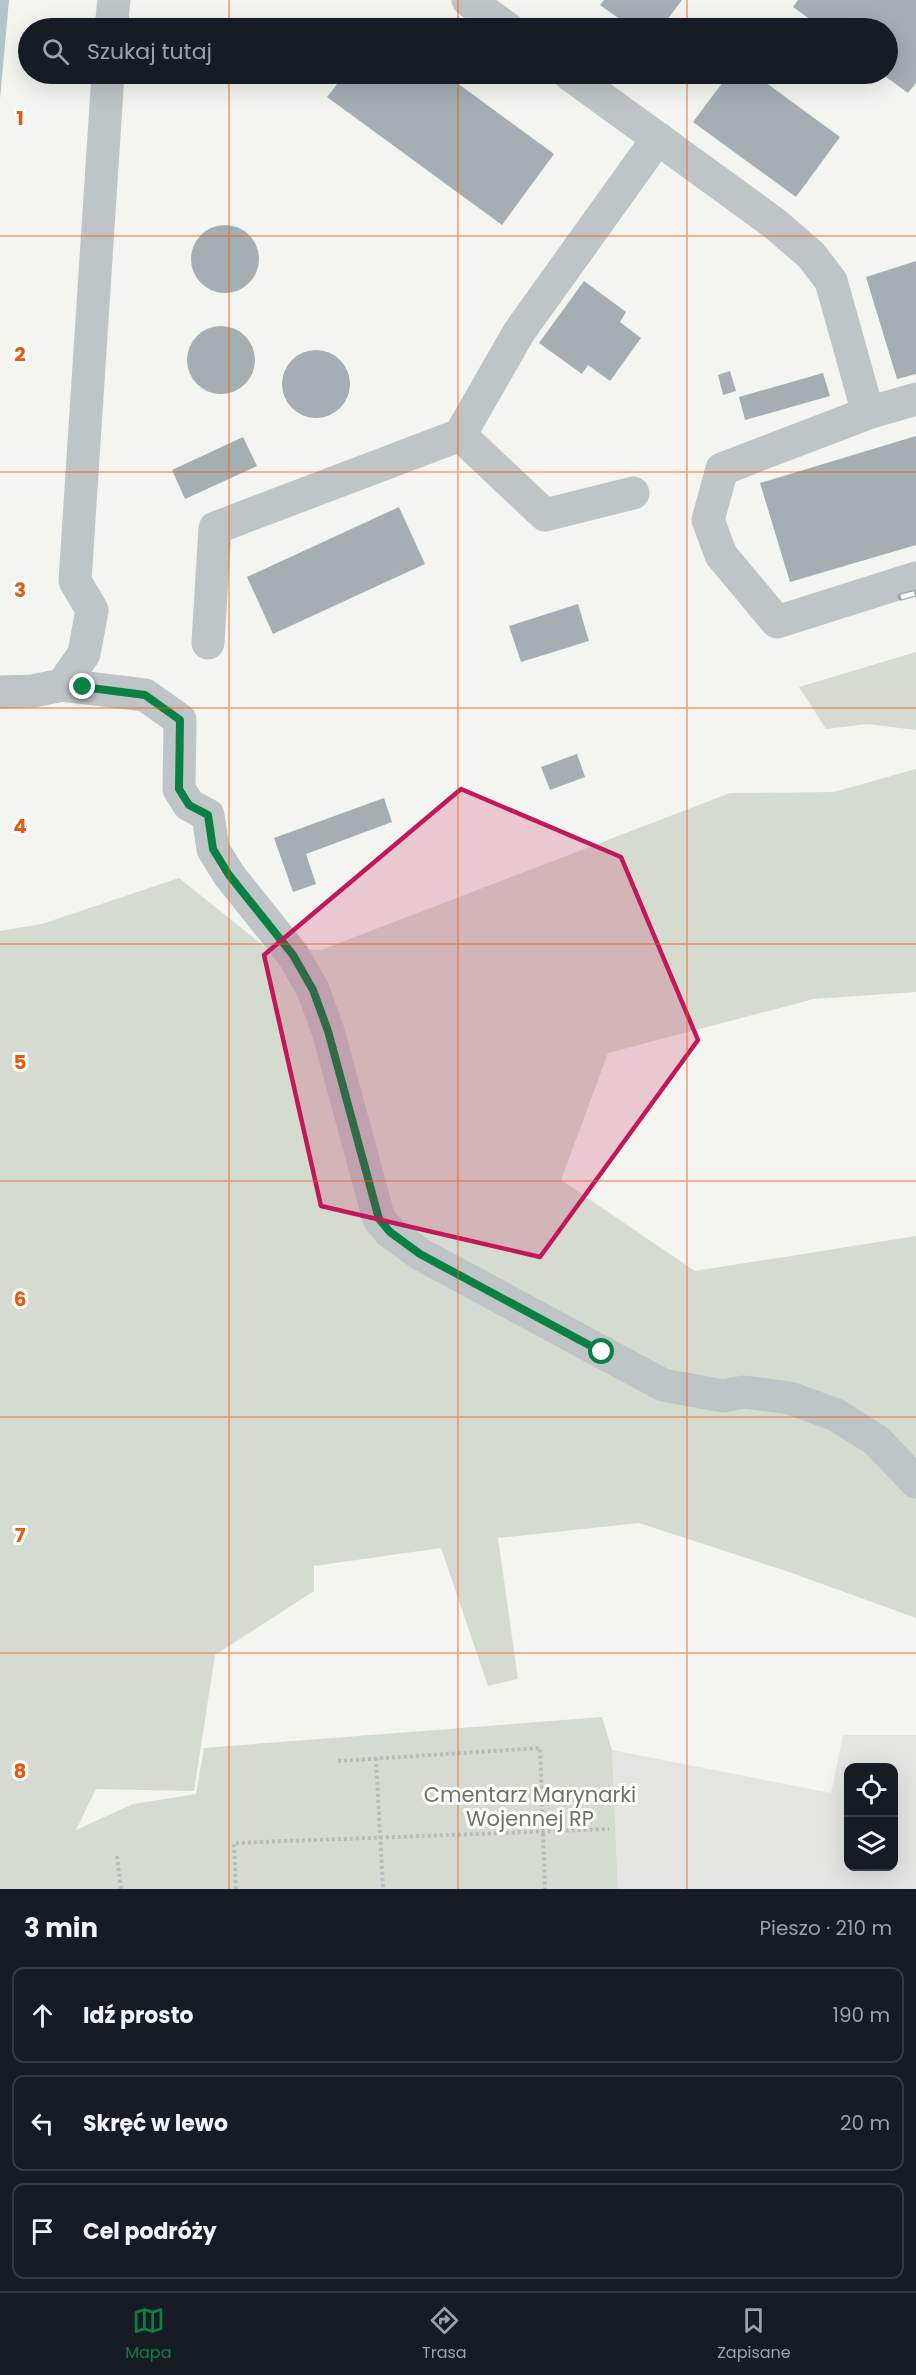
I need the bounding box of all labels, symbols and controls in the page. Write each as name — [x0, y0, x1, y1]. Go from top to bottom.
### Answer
search box — [18, 18, 898, 84]
icon: search — [39, 35, 72, 68]
text: Szukaj tutaj — [87, 36, 212, 67]
text: 1 — [16, 104, 24, 132]
text: 2 — [14, 340, 26, 368]
text: 3 — [14, 576, 26, 604]
route end — [69, 673, 95, 699]
text: 4 — [13, 812, 27, 840]
text: 5 — [14, 1048, 27, 1076]
text: 6 — [14, 1285, 26, 1313]
route start — [588, 1338, 614, 1364]
text: 7 — [15, 1521, 26, 1549]
text: 8 — [14, 1757, 26, 1785]
map controls — [844, 1763, 898, 1871]
button: locate — [844, 1763, 898, 1817]
park label: Cmentarz Marynarki Wojennej RP — [424, 1780, 636, 1833]
button: layers — [844, 1817, 898, 1871]
text: 3 min — [24, 1910, 98, 1946]
text: Pieszo · 210 m — [759, 1914, 892, 1942]
icon: ahead — [26, 1999, 59, 2032]
text: Idź prosto — [83, 2000, 194, 2031]
text: 190 m — [833, 2001, 890, 2029]
icon: left — [26, 2107, 59, 2140]
text: Skręć w lewo — [83, 2108, 228, 2139]
text: 20 m — [840, 2109, 890, 2137]
icon: arrive — [26, 2215, 59, 2248]
text: Cel podróży — [83, 2216, 217, 2247]
tab: Mapa — [125, 2304, 172, 2365]
tab: Trasa — [422, 2304, 467, 2365]
tab: Zapisane — [717, 2304, 791, 2365]

